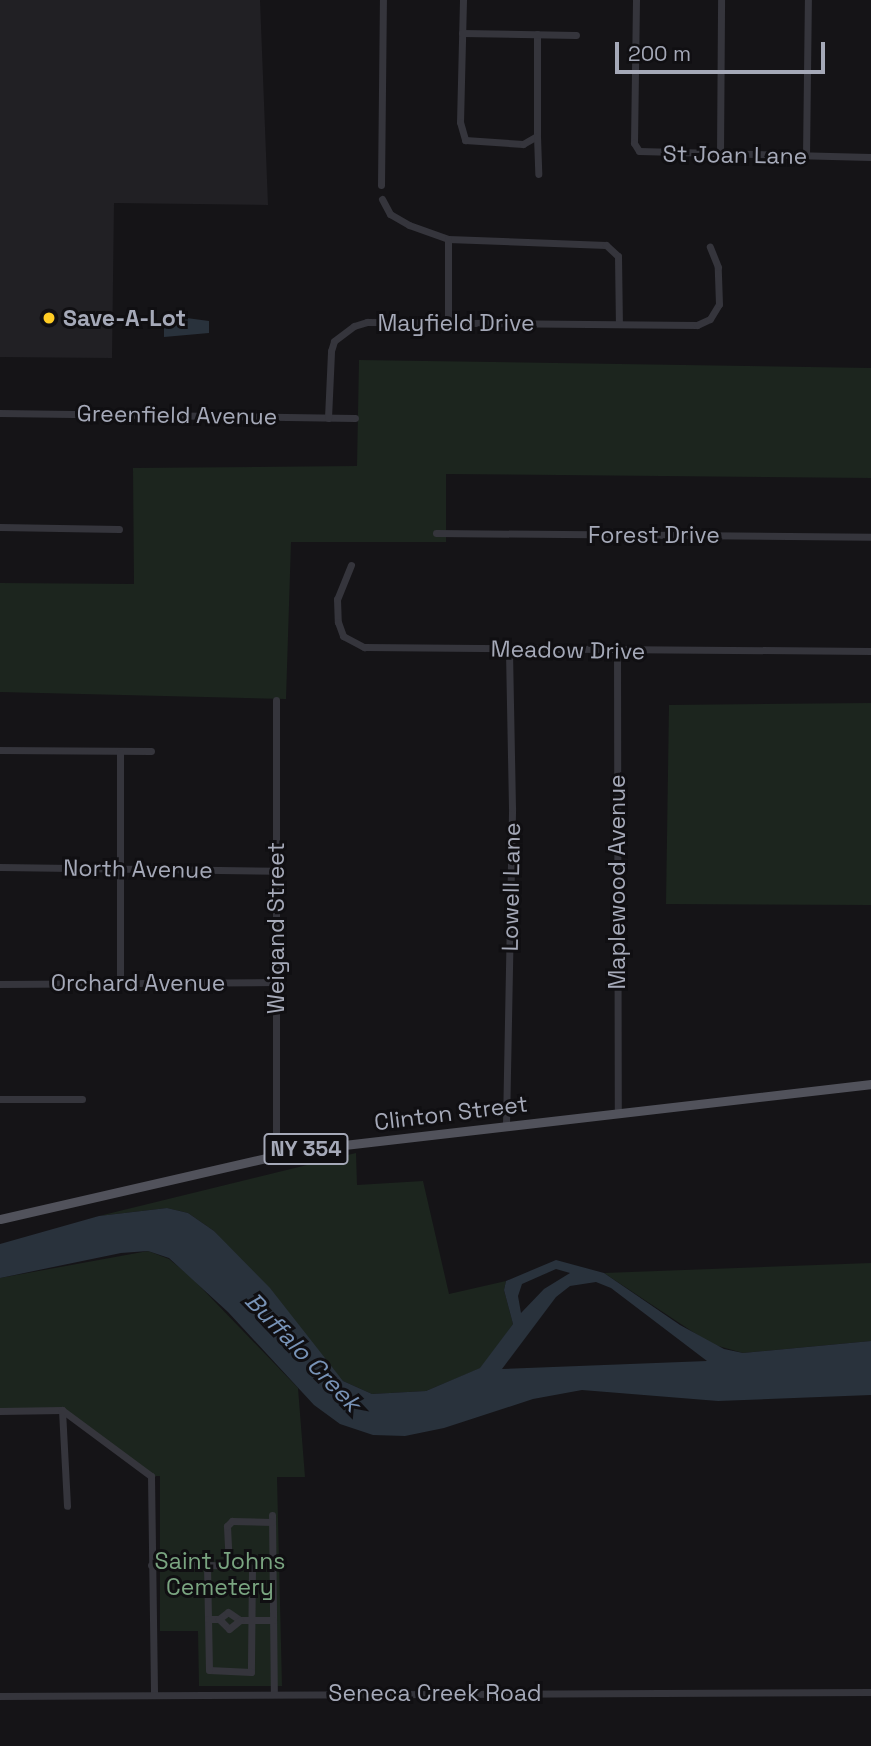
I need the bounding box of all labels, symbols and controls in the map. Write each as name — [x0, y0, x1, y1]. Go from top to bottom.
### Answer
scale bar — [619, 28, 829, 72]
text: 200 m — [628, 40, 691, 67]
street label: St Joan Lane — [662, 140, 808, 170]
place label: Save-A-Lot — [63, 304, 186, 332]
street label: Mayfield Drive — [377, 309, 535, 337]
marker: Save-A-Lot — [41, 310, 57, 326]
street label: Greenfield Avenue — [76, 399, 278, 431]
street label: Forest Drive — [588, 521, 720, 549]
street label: Meadow Drive — [490, 635, 646, 665]
street label: Maplewood Avenue — [603, 774, 631, 990]
street label: Lowell Lane — [496, 822, 526, 952]
street label: Weigand Street — [262, 842, 290, 1014]
street label: North Avenue — [63, 854, 213, 884]
street label: Orchard Avenue — [51, 969, 225, 997]
street label: Clinton Street — [373, 1090, 529, 1136]
road number: NY 354 — [262, 1132, 350, 1166]
water label: Buffalo Creek — [239, 1286, 367, 1418]
park label: Saint Johns Cemetery — [155, 1547, 285, 1601]
street label: Seneca Creek Road — [328, 1679, 542, 1707]

